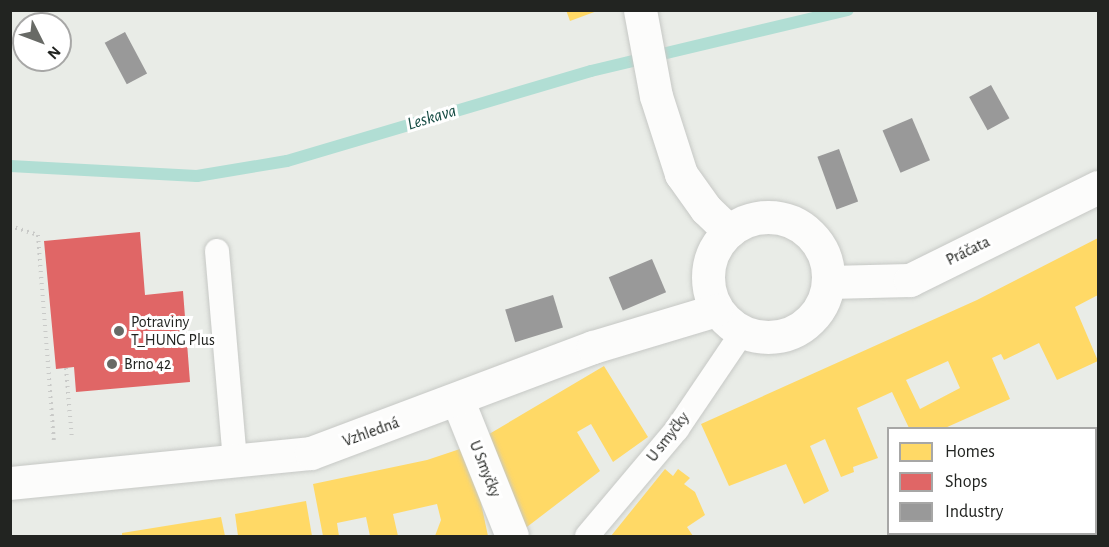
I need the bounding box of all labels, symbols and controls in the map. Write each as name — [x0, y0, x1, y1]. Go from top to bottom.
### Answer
north arrow — [12, 12, 72, 72]
text: N — [44, 43, 64, 62]
water label: Leskava — [405, 100, 459, 136]
street label: Práčata — [943, 232, 993, 270]
place label: Potraviny T_HUNG Plus — [131, 312, 215, 350]
marker: Potraviny T_HUNG Plus — [112, 324, 126, 338]
place label: Brno 42 — [124, 354, 171, 374]
marker: Brno 42 — [105, 357, 119, 371]
street label: U smyčky — [643, 408, 693, 466]
street label: Vzhledná — [340, 413, 402, 451]
legend — [887, 427, 1097, 535]
street label: U Smyčky — [465, 438, 505, 500]
text: Homes — [945, 443, 995, 461]
text: Shops — [945, 473, 987, 491]
text: Industry — [945, 503, 1004, 521]

